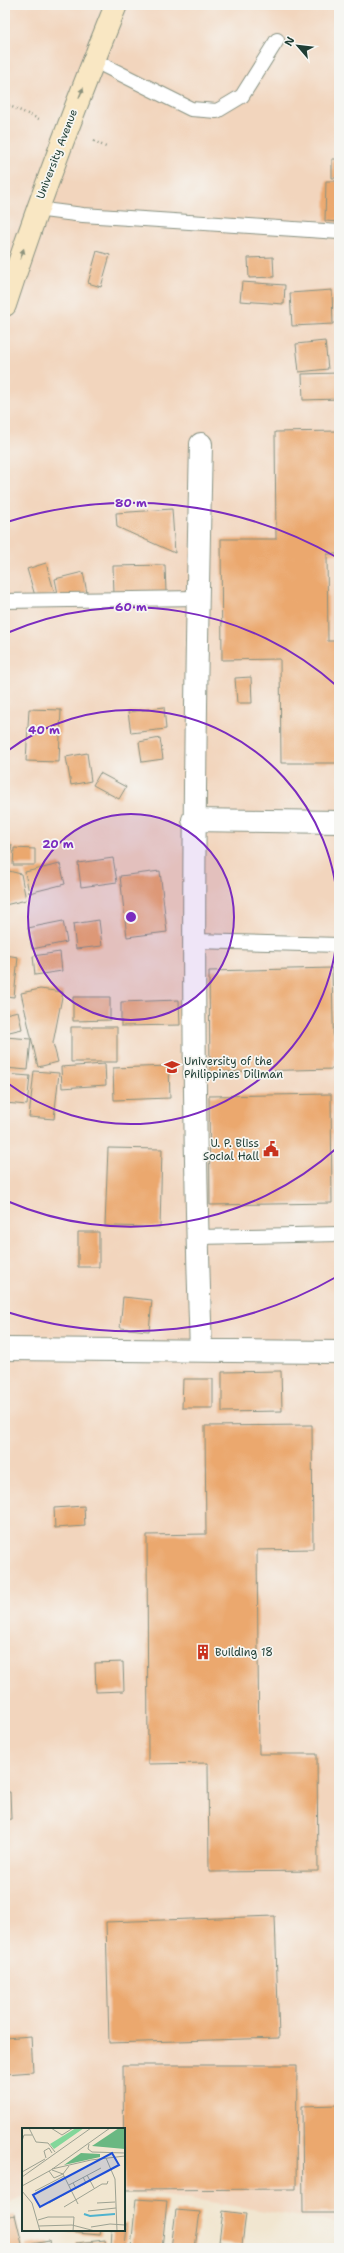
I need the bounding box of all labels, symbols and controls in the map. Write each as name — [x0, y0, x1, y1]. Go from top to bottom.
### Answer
north arrow — [278, 26, 318, 66]
text: N — [281, 34, 298, 49]
one-way arrow — [78, 86, 84, 98]
street label: University Avenue — [33, 107, 81, 201]
one-way arrow — [19, 248, 25, 260]
text: 80 m — [115, 495, 147, 511]
text: 60 m — [115, 599, 147, 615]
text: 40 m — [28, 722, 60, 738]
text: 20 m — [42, 836, 74, 852]
centre of rings — [124, 910, 138, 924]
place label: University of the Philippines Diliman — [184, 1054, 283, 1082]
school or university icon: University of the Philippines Diliman — [163, 1058, 181, 1076]
place label: U. P. Bliss Social Hall — [203, 1136, 260, 1164]
public building icon: U. P. Bliss Social Hall — [262, 1140, 280, 1158]
building icon: Building 18 — [194, 1643, 212, 1661]
place label: Building 18 — [215, 1645, 273, 1660]
inset map — [22, 2128, 125, 2231]

